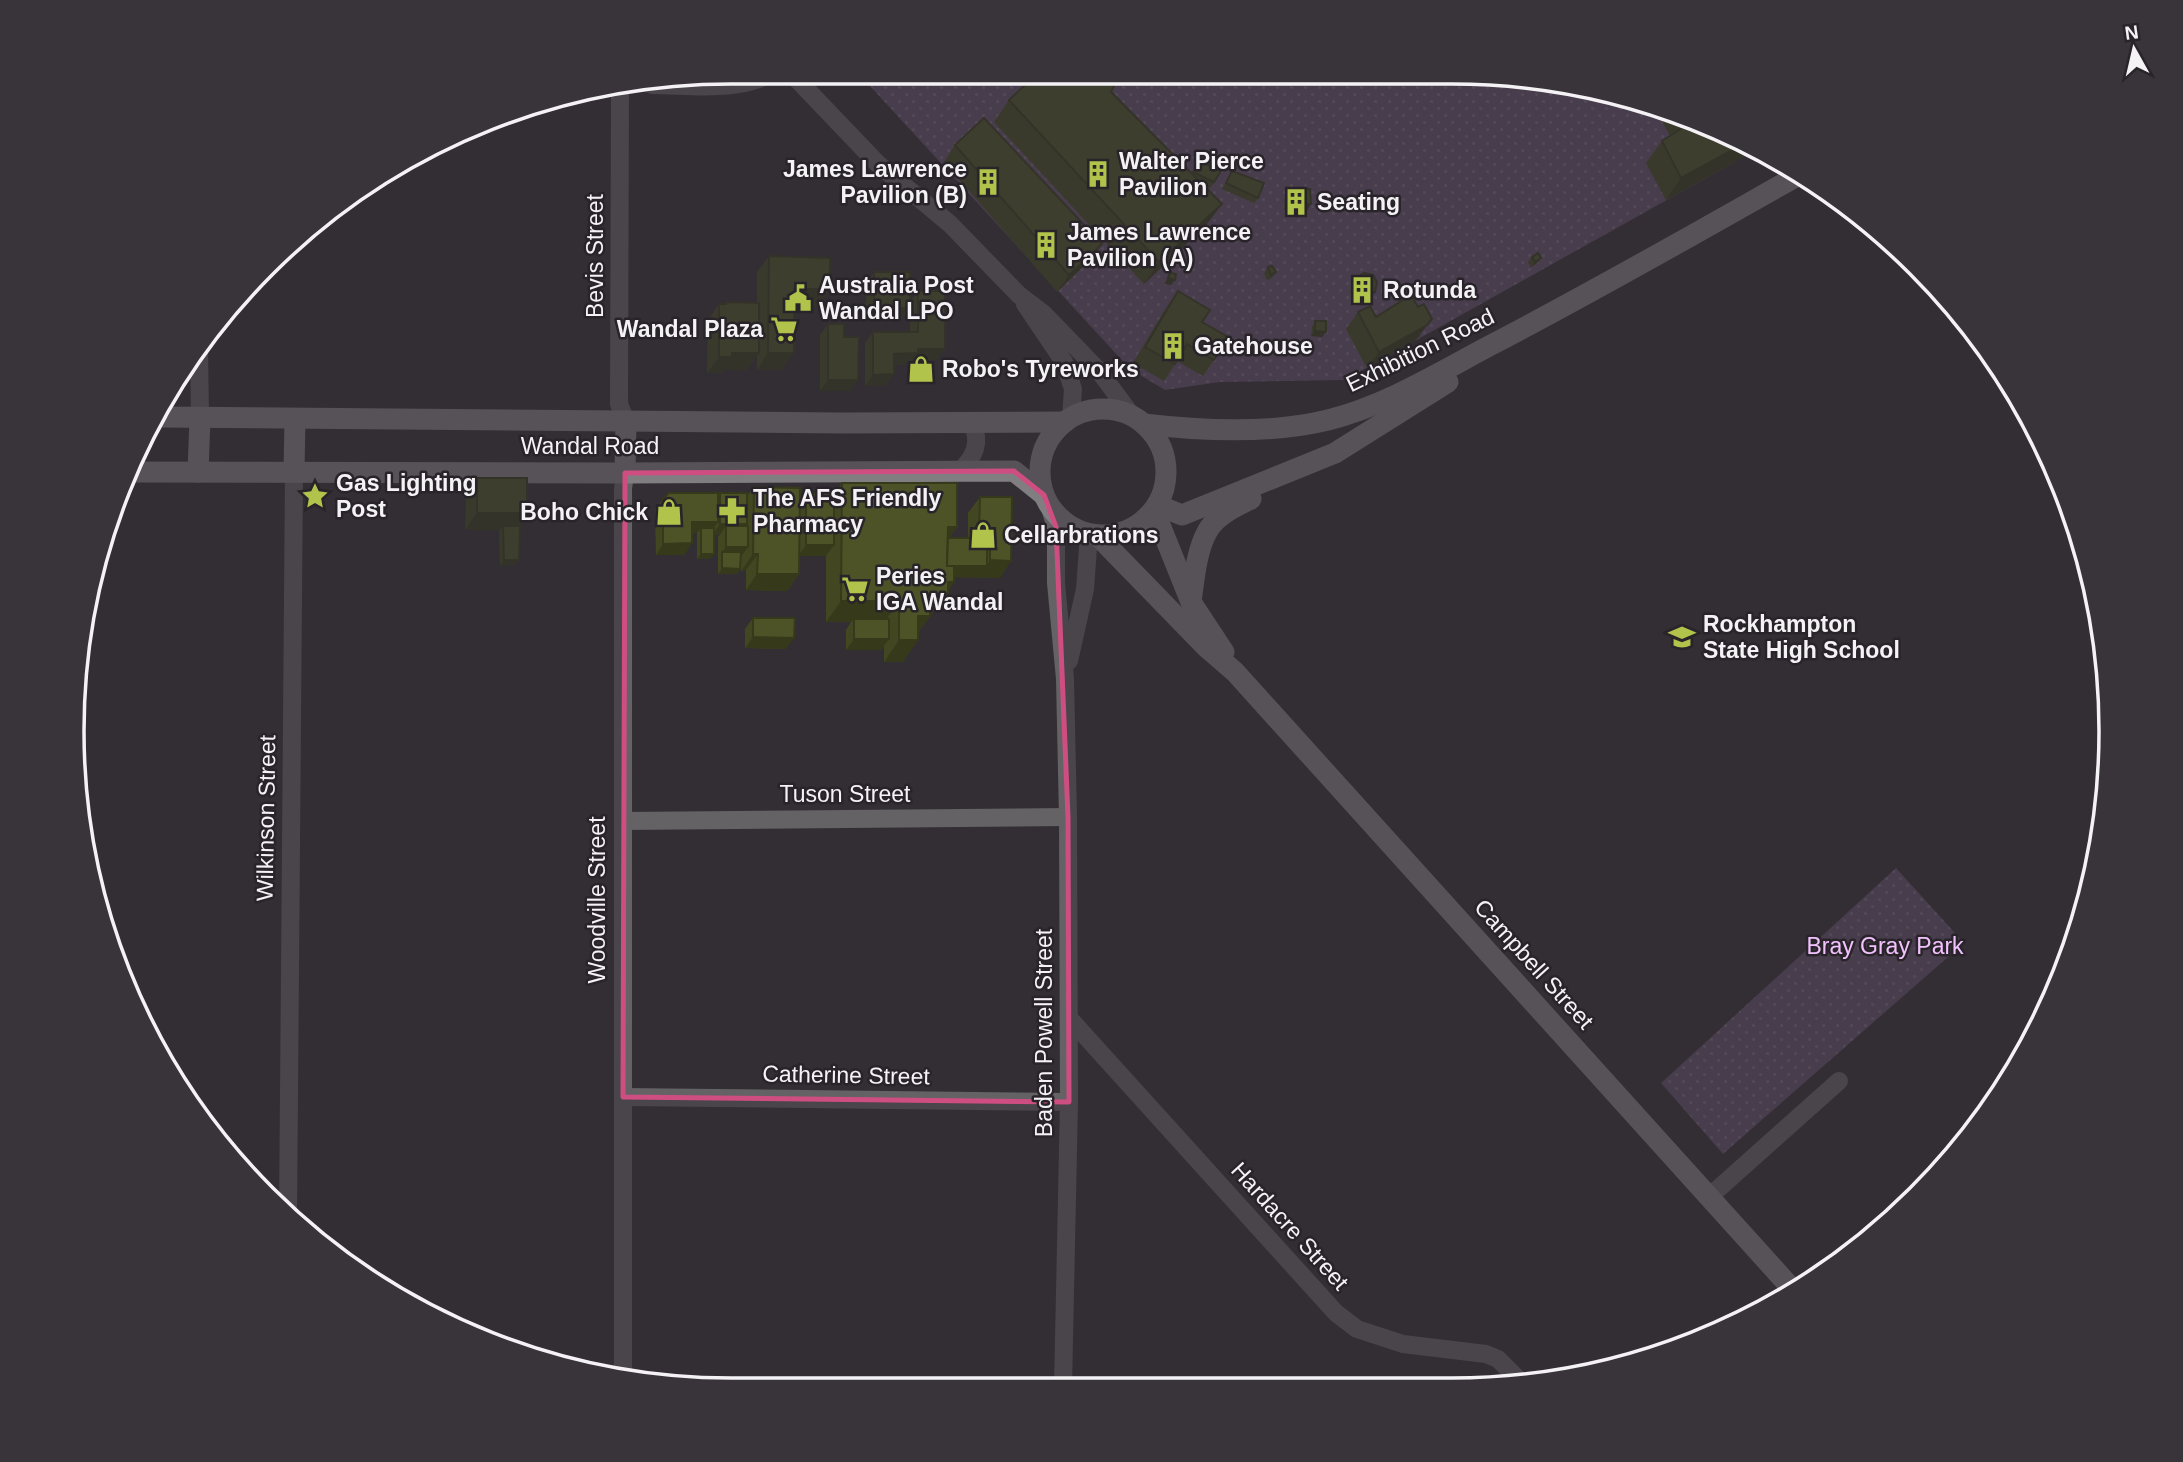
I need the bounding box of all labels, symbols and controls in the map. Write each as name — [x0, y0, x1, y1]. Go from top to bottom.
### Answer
north arrow — [2099, 14, 2169, 84]
text: N — [2123, 21, 2140, 44]
place label: Walter Pierce Pavilion — [1119, 148, 1264, 200]
place label: James Lawrence Pavilion (B) — [783, 156, 967, 208]
building icon: Walter Pierce Pavilion — [1083, 159, 1113, 189]
building icon: James Lawrence Pavilion (B) — [973, 167, 1003, 197]
building icon: Seating — [1281, 187, 1311, 217]
place label: Seating — [1317, 189, 1400, 215]
street label: Bevis Street — [582, 193, 608, 318]
place label: James Lawrence Pavilion (A) — [1067, 219, 1251, 271]
building icon: James Lawrence Pavilion (A) — [1031, 230, 1061, 260]
place label: Australia Post Wandal LPO — [819, 272, 974, 324]
building icon: Rotunda — [1347, 275, 1377, 305]
place label: Rotunda — [1383, 277, 1476, 303]
public building icon: Australia Post Wandal LPO — [783, 283, 813, 313]
street label: Exhibition Road — [1342, 303, 1498, 397]
supermarket icon: Wandal Plaza — [769, 314, 799, 344]
place label: Wandal Plaza — [617, 316, 763, 342]
building icon: Gatehouse — [1158, 331, 1188, 361]
place label: Gatehouse — [1194, 333, 1313, 359]
shop icon: Robo's Tyreworks — [906, 354, 936, 384]
place label: Robo's Tyreworks — [942, 356, 1139, 382]
street label: Wandal Road — [521, 433, 659, 459]
place label: Gas Lighting Post — [336, 470, 477, 522]
place icon: Gas Lighting Post — [300, 481, 330, 511]
place label: The AFS Friendly Pharmacy — [753, 485, 941, 537]
pharmacy icon: The AFS Friendly Pharmacy — [717, 496, 747, 526]
shop icon: Boho Chick — [654, 497, 684, 527]
place label: Boho Chick — [520, 499, 648, 525]
shop icon: Cellarbrations — [968, 520, 998, 550]
place label: Cellarbrations — [1004, 522, 1159, 548]
place label: Peries IGA Wandal — [876, 563, 1003, 615]
supermarket icon: Peries IGA Wandal — [840, 574, 870, 604]
place label: Rockhampton State High School — [1703, 611, 1900, 663]
school or university icon: Rockhampton State High School — [1667, 622, 1697, 652]
street label: Wilkinson Street — [252, 734, 280, 901]
street label: Tuson Street — [780, 781, 911, 807]
street label: Woodville Street — [584, 816, 610, 984]
street label: Campbell Street — [1469, 894, 1599, 1034]
street label: Baden Powell Street — [1031, 928, 1057, 1137]
park label: Bray Gray Park — [1806, 933, 1964, 959]
street label: Catherine Street — [762, 1061, 931, 1089]
street label: Hardacre Street — [1226, 1157, 1354, 1295]

